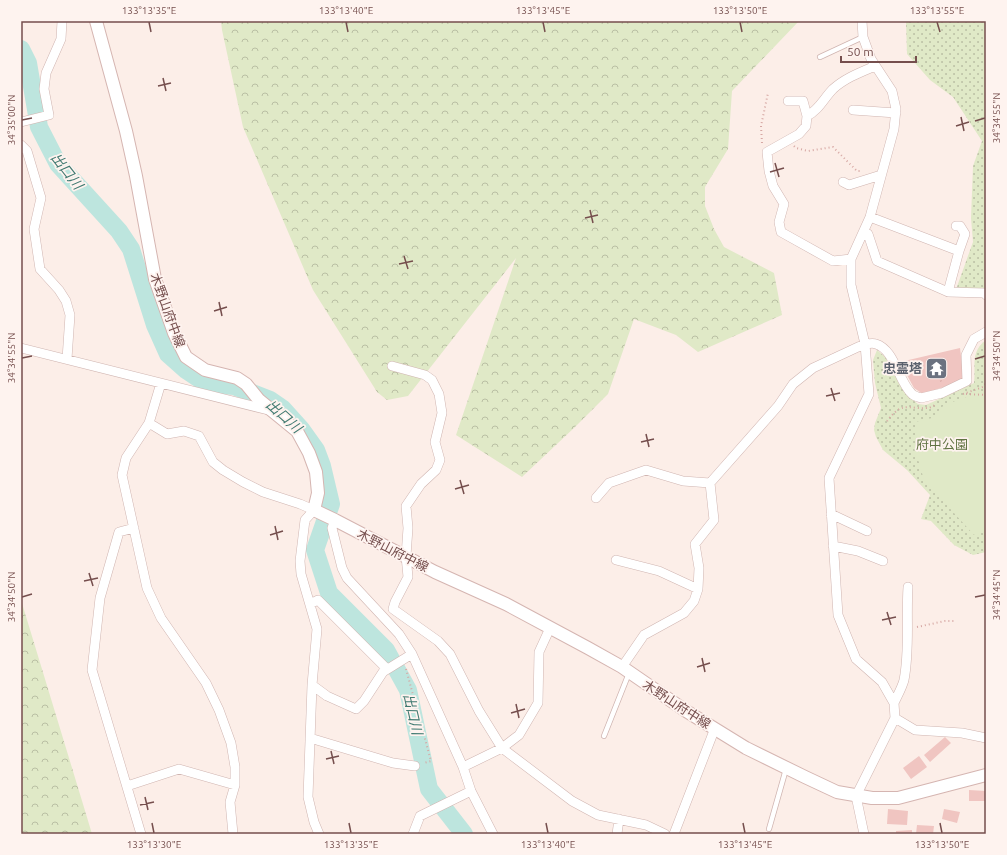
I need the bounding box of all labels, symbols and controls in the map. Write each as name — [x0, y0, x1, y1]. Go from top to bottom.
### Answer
text: 133°13'35"E — [122, 5, 177, 16]
text: 133°13'40"E — [319, 5, 374, 16]
text: 133°13'45"E — [516, 5, 571, 16]
text: 133°13'50"E — [713, 5, 768, 16]
text: 133°13'55"E — [910, 5, 965, 16]
scale bar — [841, 38, 916, 64]
text: 50 m — [847, 45, 874, 58]
text: 34°34'55"N — [991, 93, 1002, 143]
text: 34°35'00"N — [6, 95, 17, 145]
water label: 出口川 — [48, 150, 87, 194]
street label: 木野山府中線 — [148, 271, 188, 349]
text: 34°34'50"N — [991, 331, 1002, 381]
text: 34°34'55"N — [6, 333, 17, 383]
temple icon: 忠霊塔 — [924, 355, 950, 381]
place label: 忠霊塔 — [883, 361, 922, 375]
water label: 出口川 — [263, 396, 306, 437]
park label: 府中公園 — [916, 437, 968, 451]
street label: 木野山府中線 — [355, 526, 431, 574]
text: 34°34'45"N — [991, 570, 1002, 620]
text: 34°34'50"N — [6, 572, 17, 622]
street label: 木野山府中線 — [640, 677, 714, 731]
water label: 出口川 — [400, 692, 426, 738]
text: 133°13'30"E — [127, 839, 182, 850]
text: 133°13'35"E — [324, 839, 379, 850]
text: 133°13'40"E — [521, 839, 576, 850]
text: 133°13'45"E — [718, 839, 773, 850]
text: 133°13'50"E — [915, 839, 970, 850]

